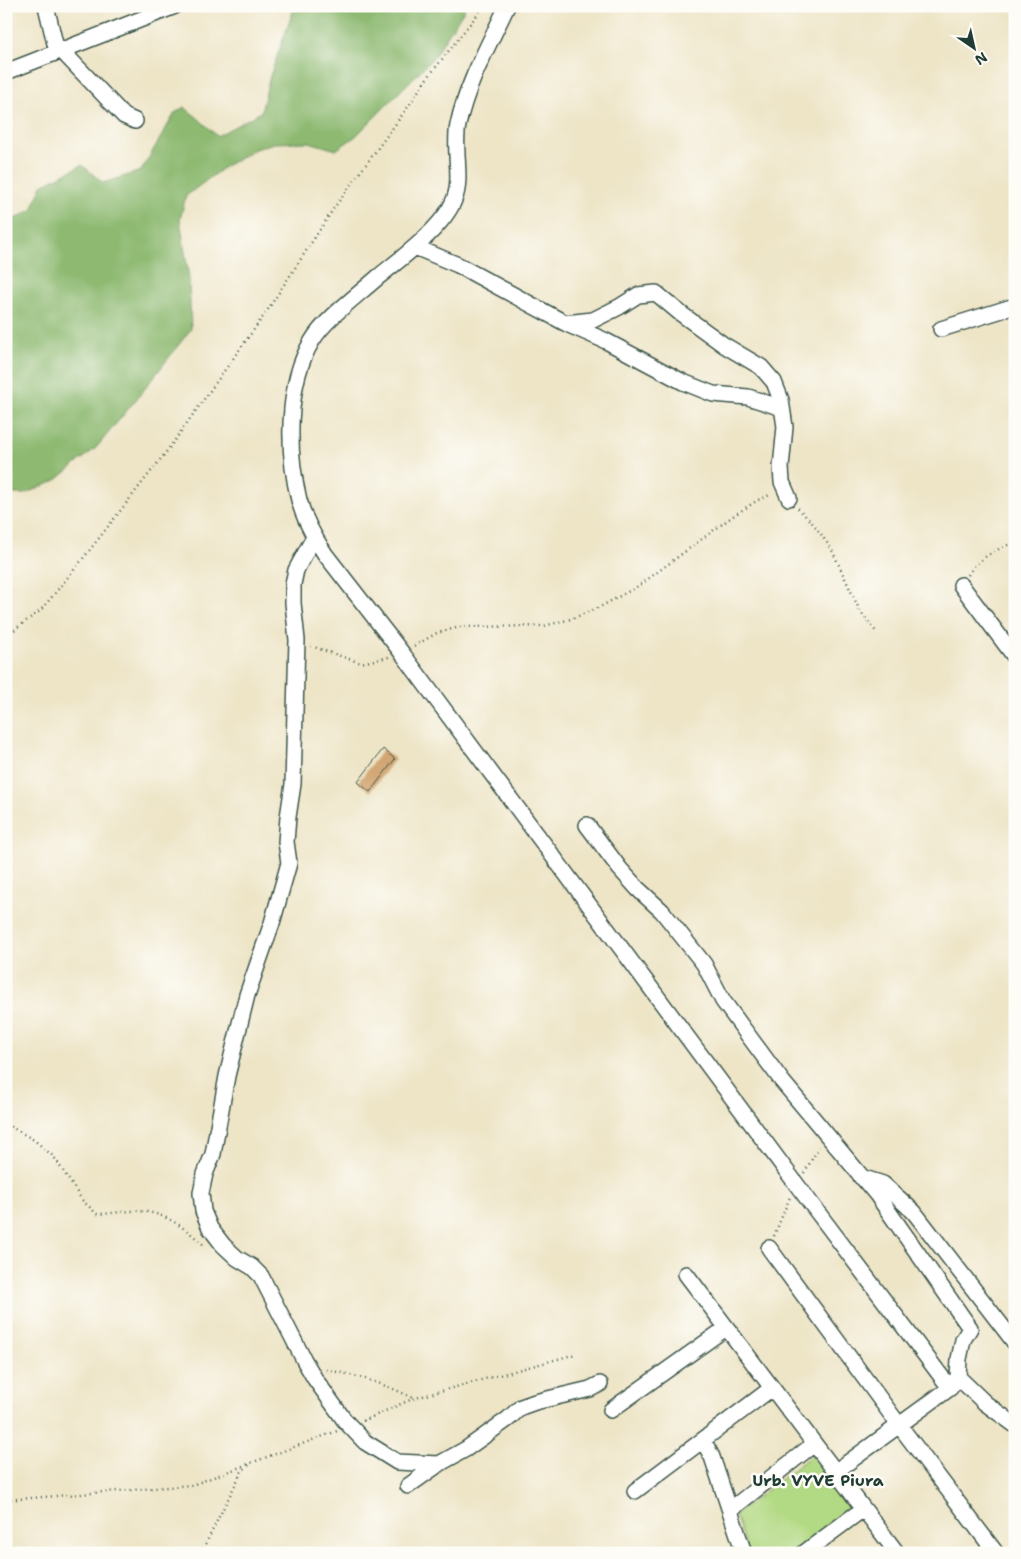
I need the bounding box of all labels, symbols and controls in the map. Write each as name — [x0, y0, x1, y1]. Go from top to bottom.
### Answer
north arrow — [948, 22, 998, 72]
text: N — [972, 48, 991, 69]
district label: Urb. VYVE Piura — [752, 1470, 884, 1491]

